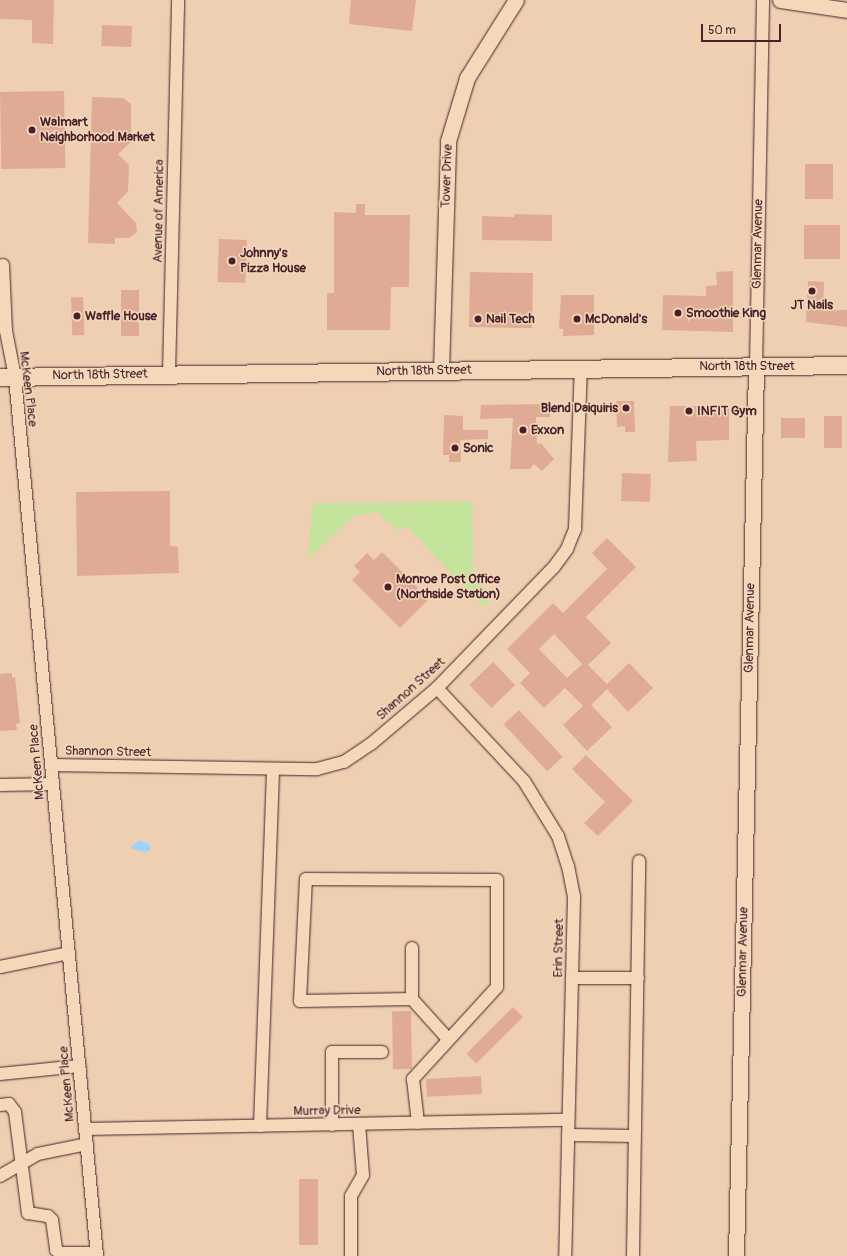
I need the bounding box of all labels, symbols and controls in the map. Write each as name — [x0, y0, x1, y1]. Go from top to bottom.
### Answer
scale bar — [703, 16, 783, 42]
text: 50 m — [708, 23, 736, 38]
place label: Walmart Neighborhood Market — [40, 115, 155, 146]
marker: Walmart Neighborhood Market — [27, 125, 37, 135]
street label: Tower Drive — [438, 144, 456, 208]
street label: Avenue of America — [150, 159, 168, 263]
street label: Glenmar Avenue — [749, 199, 767, 289]
place label: Johnny's Pizza House — [240, 246, 306, 277]
marker: Johnny's Pizza House — [227, 256, 237, 266]
marker: JT Nails — [807, 286, 817, 296]
place label: JT Nails — [791, 297, 833, 313]
place label: Smoothie King — [686, 305, 766, 321]
place label: Waffle House — [85, 308, 157, 324]
marker: Smoothie King — [673, 308, 683, 318]
marker: Waffle House — [72, 311, 82, 321]
place label: Nail Tech — [486, 311, 535, 327]
place label: McDonald's — [585, 311, 647, 327]
marker: Nail Tech — [473, 314, 483, 324]
marker: McDonald's — [572, 314, 582, 324]
street label: McKeen Place — [16, 350, 40, 428]
street label: North 18th Street — [699, 358, 795, 374]
street label: North 18th Street — [376, 362, 472, 380]
street label: North 18th Street — [52, 366, 148, 384]
place label: Blend Daiquiris — [541, 400, 618, 416]
marker: Blend Daiquiris — [621, 403, 631, 413]
place label: INFIT Gym — [697, 403, 757, 419]
marker: INFIT Gym — [684, 406, 694, 416]
place label: Exxon — [531, 422, 564, 438]
marker: Exxon — [518, 425, 528, 435]
place label: Sonic — [463, 440, 494, 456]
marker: Sonic — [450, 443, 460, 453]
place label: Monroe Post Office (Northside Station) — [396, 572, 501, 603]
marker: Monroe Post Office (Northside Station) — [383, 582, 393, 592]
street label: Glenmar Avenue — [741, 583, 759, 673]
street label: Shannon Street — [374, 654, 448, 724]
street label: McKeen Place — [26, 724, 48, 800]
street label: Shannon Street — [65, 743, 151, 761]
street label: Glenmar Avenue — [734, 907, 752, 997]
street label: Erin Street — [551, 918, 567, 978]
street label: McKeen Place — [56, 1046, 78, 1122]
street label: Murray Drive — [293, 1103, 361, 1119]

